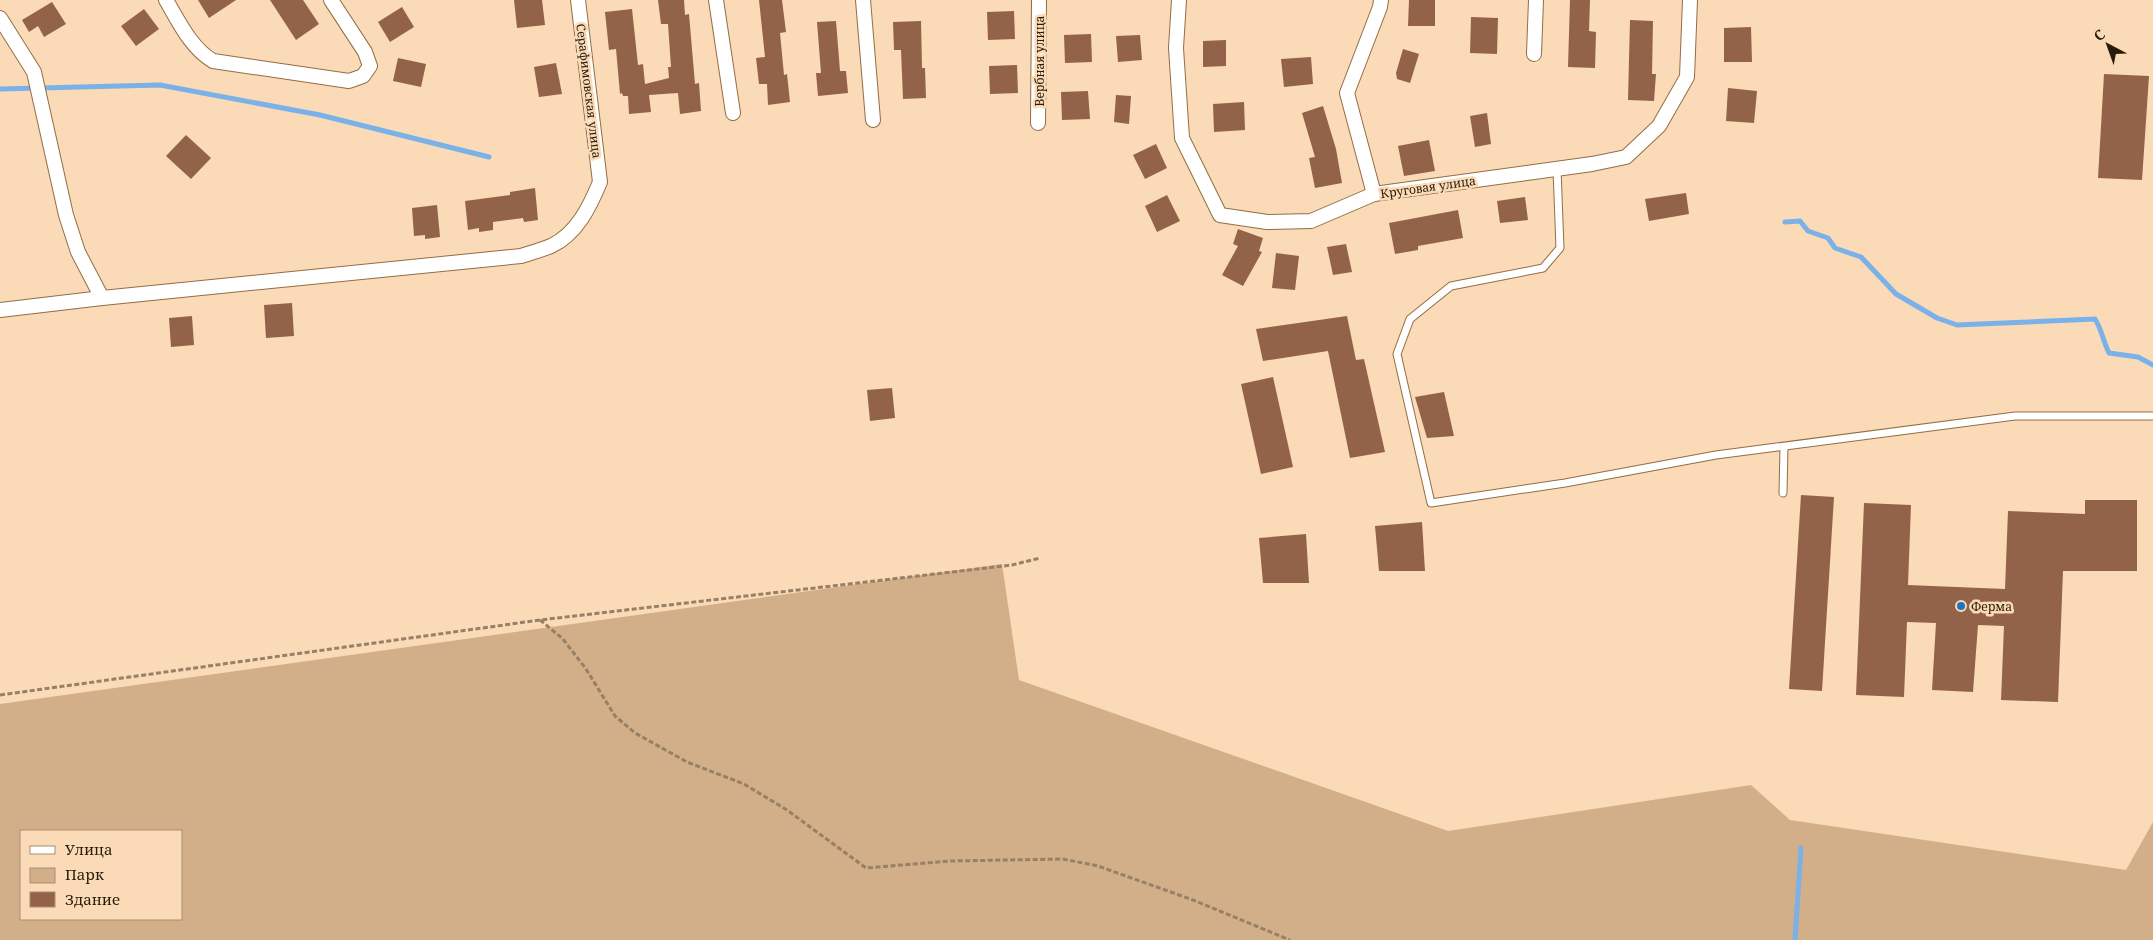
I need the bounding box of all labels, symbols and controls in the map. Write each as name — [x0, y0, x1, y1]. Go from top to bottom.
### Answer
street label: Вербная улица — [1031, 15, 1048, 106]
north arrow — [2083, 20, 2133, 70]
street label: Серафимовская улица — [572, 23, 606, 159]
text: С — [2089, 25, 2109, 45]
street label: Круговая улица — [1379, 172, 1477, 202]
place label: Ферма — [1971, 598, 2012, 615]
marker: Ферма — [1955, 600, 1967, 612]
legend — [20, 830, 182, 920]
text: Улица — [65, 839, 113, 859]
text: Парк — [65, 864, 104, 884]
text: Здание — [65, 889, 120, 909]

